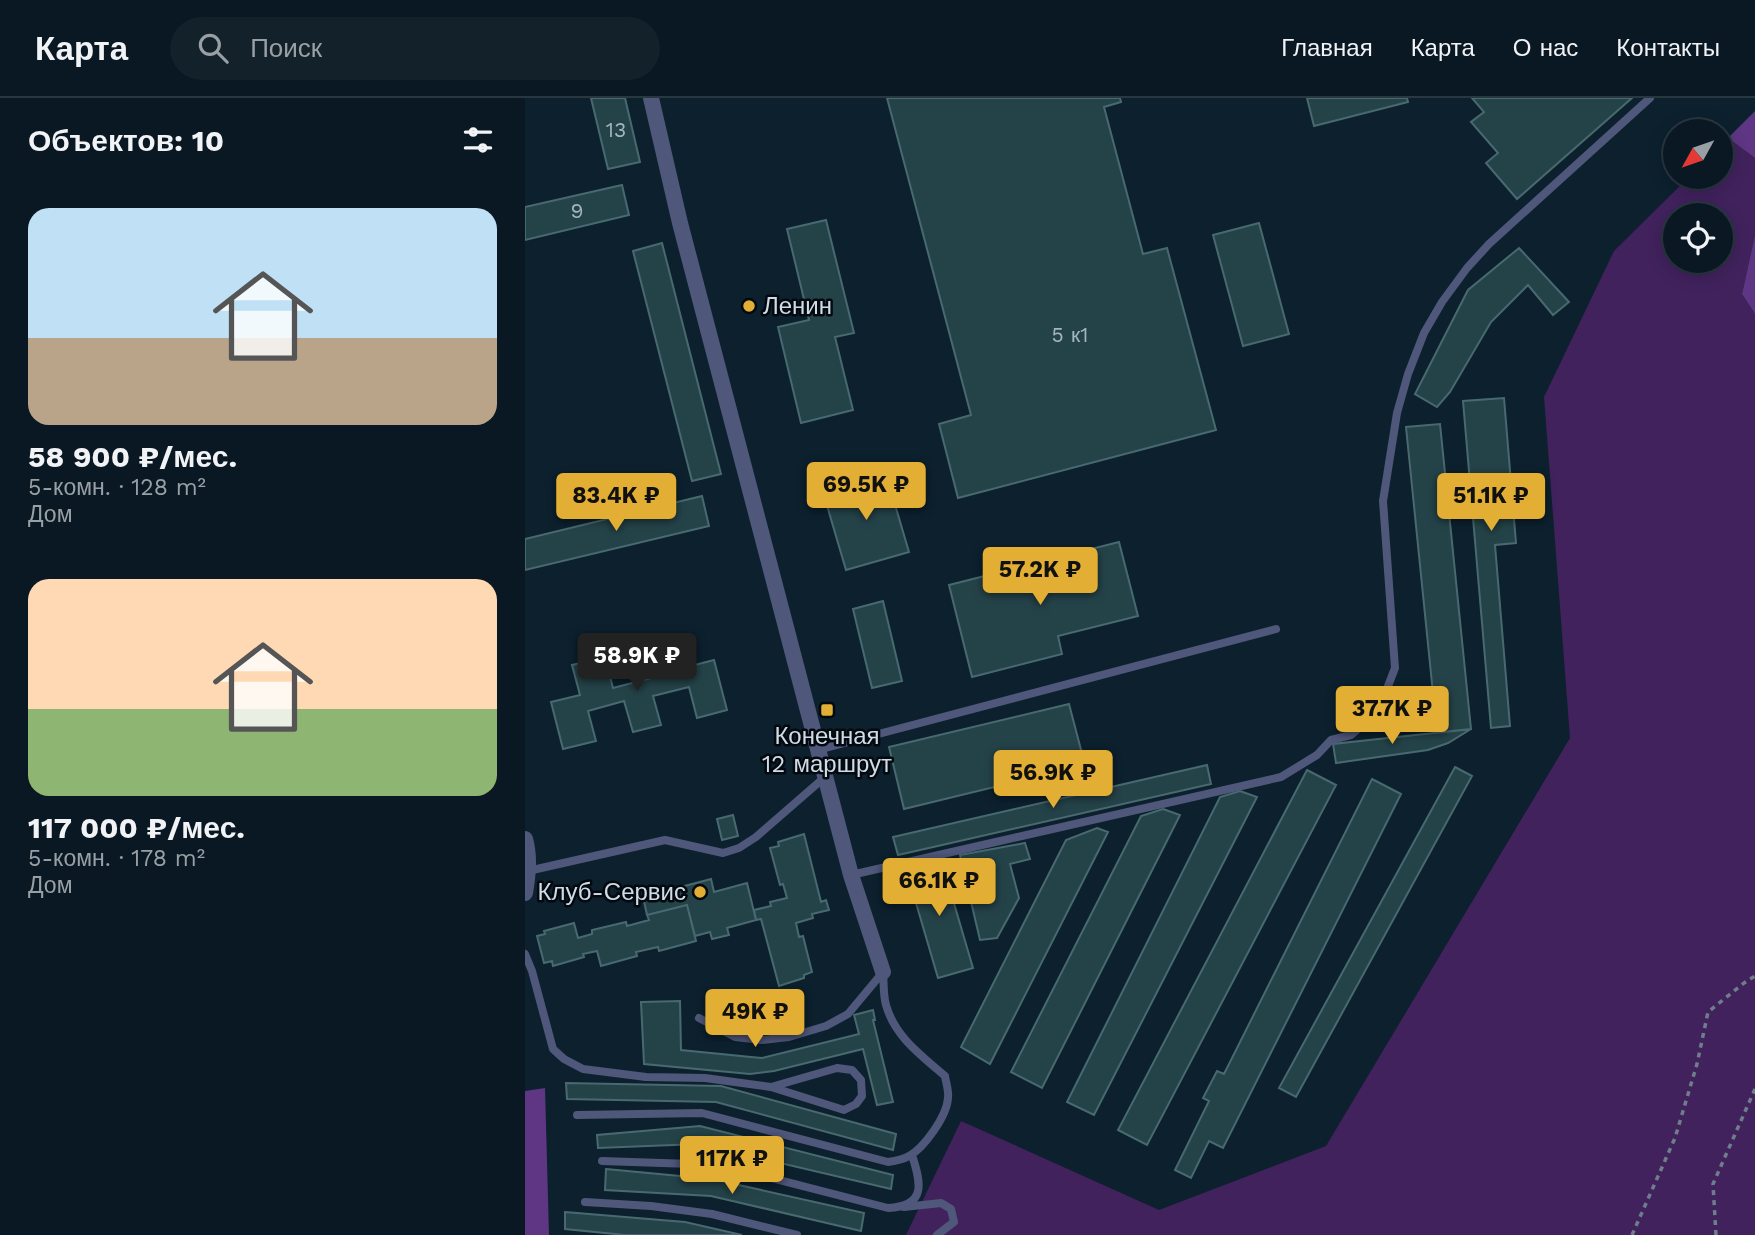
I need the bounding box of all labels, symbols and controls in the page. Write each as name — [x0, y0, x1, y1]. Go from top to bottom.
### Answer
search box — [170, 17, 660, 80]
text: Карта — [35, 29, 128, 68]
icon: search — [194, 29, 232, 67]
text: Поиск — [250, 33, 322, 63]
text: Главная — [1281, 34, 1373, 62]
text: Карта — [1411, 34, 1475, 62]
text: О нас — [1513, 34, 1578, 62]
text: Контакты — [1616, 34, 1720, 62]
house number: 13 — [606, 117, 626, 142]
north arrow — [1663, 119, 1733, 189]
map controls — [1663, 119, 1733, 273]
icon: filters — [459, 121, 497, 159]
text: Объектов: 10 — [28, 123, 224, 158]
house number: 9 — [571, 198, 583, 223]
button: locate — [1663, 203, 1733, 273]
icon: home — [200, 253, 326, 379]
place label: Ленин — [763, 292, 832, 320]
marker: Ленин — [741, 298, 757, 314]
house number: 5 к1 — [1052, 322, 1088, 347]
text: 58 900 ₽/мес. — [28, 439, 237, 474]
pin: 69.5K ₽ — [801, 462, 931, 522]
text: 69.5K ₽ — [823, 471, 909, 498]
text: 5-комн. · 128 m² — [28, 474, 206, 501]
pin: 83.4K ₽ — [551, 474, 681, 533]
pin: 51.1K ₽ — [1426, 474, 1556, 533]
text: 83.4K ₽ — [572, 482, 660, 509]
text: 51.1K ₽ — [1453, 482, 1529, 509]
text: Дом — [28, 501, 72, 528]
pin: 57.2K ₽ — [975, 547, 1105, 607]
text: 57.2K ₽ — [999, 556, 1081, 583]
icon: home — [200, 624, 326, 750]
pin: 58.9K ₽ — [572, 634, 702, 693]
text: 58.9K ₽ — [594, 642, 680, 669]
pin: 37.7K ₽ — [1327, 686, 1457, 746]
text: 37.7K ₽ — [1352, 695, 1432, 722]
marker: Конечная 12 маршрут — [819, 702, 835, 718]
place label: Конечная 12 маршрут — [762, 722, 892, 778]
pin: 56.9K ₽ — [988, 750, 1118, 810]
text: 56.9K ₽ — [1010, 759, 1096, 786]
text: 117 000 ₽/мес. — [28, 810, 245, 845]
text: 5-комн. · 178 m² — [28, 845, 205, 872]
pin: 66.1K ₽ — [874, 858, 1004, 918]
text: 66.1K ₽ — [899, 867, 979, 894]
text: Дом — [28, 872, 72, 899]
place label: Клуб-Сервис — [538, 878, 686, 906]
marker: Клуб-Сервис — [692, 884, 708, 900]
pin: 49K ₽ — [706, 990, 804, 1049]
text: 49K ₽ — [721, 998, 789, 1025]
pin: 117K ₽ — [675, 1136, 789, 1196]
text: 117K ₽ — [696, 1145, 768, 1172]

